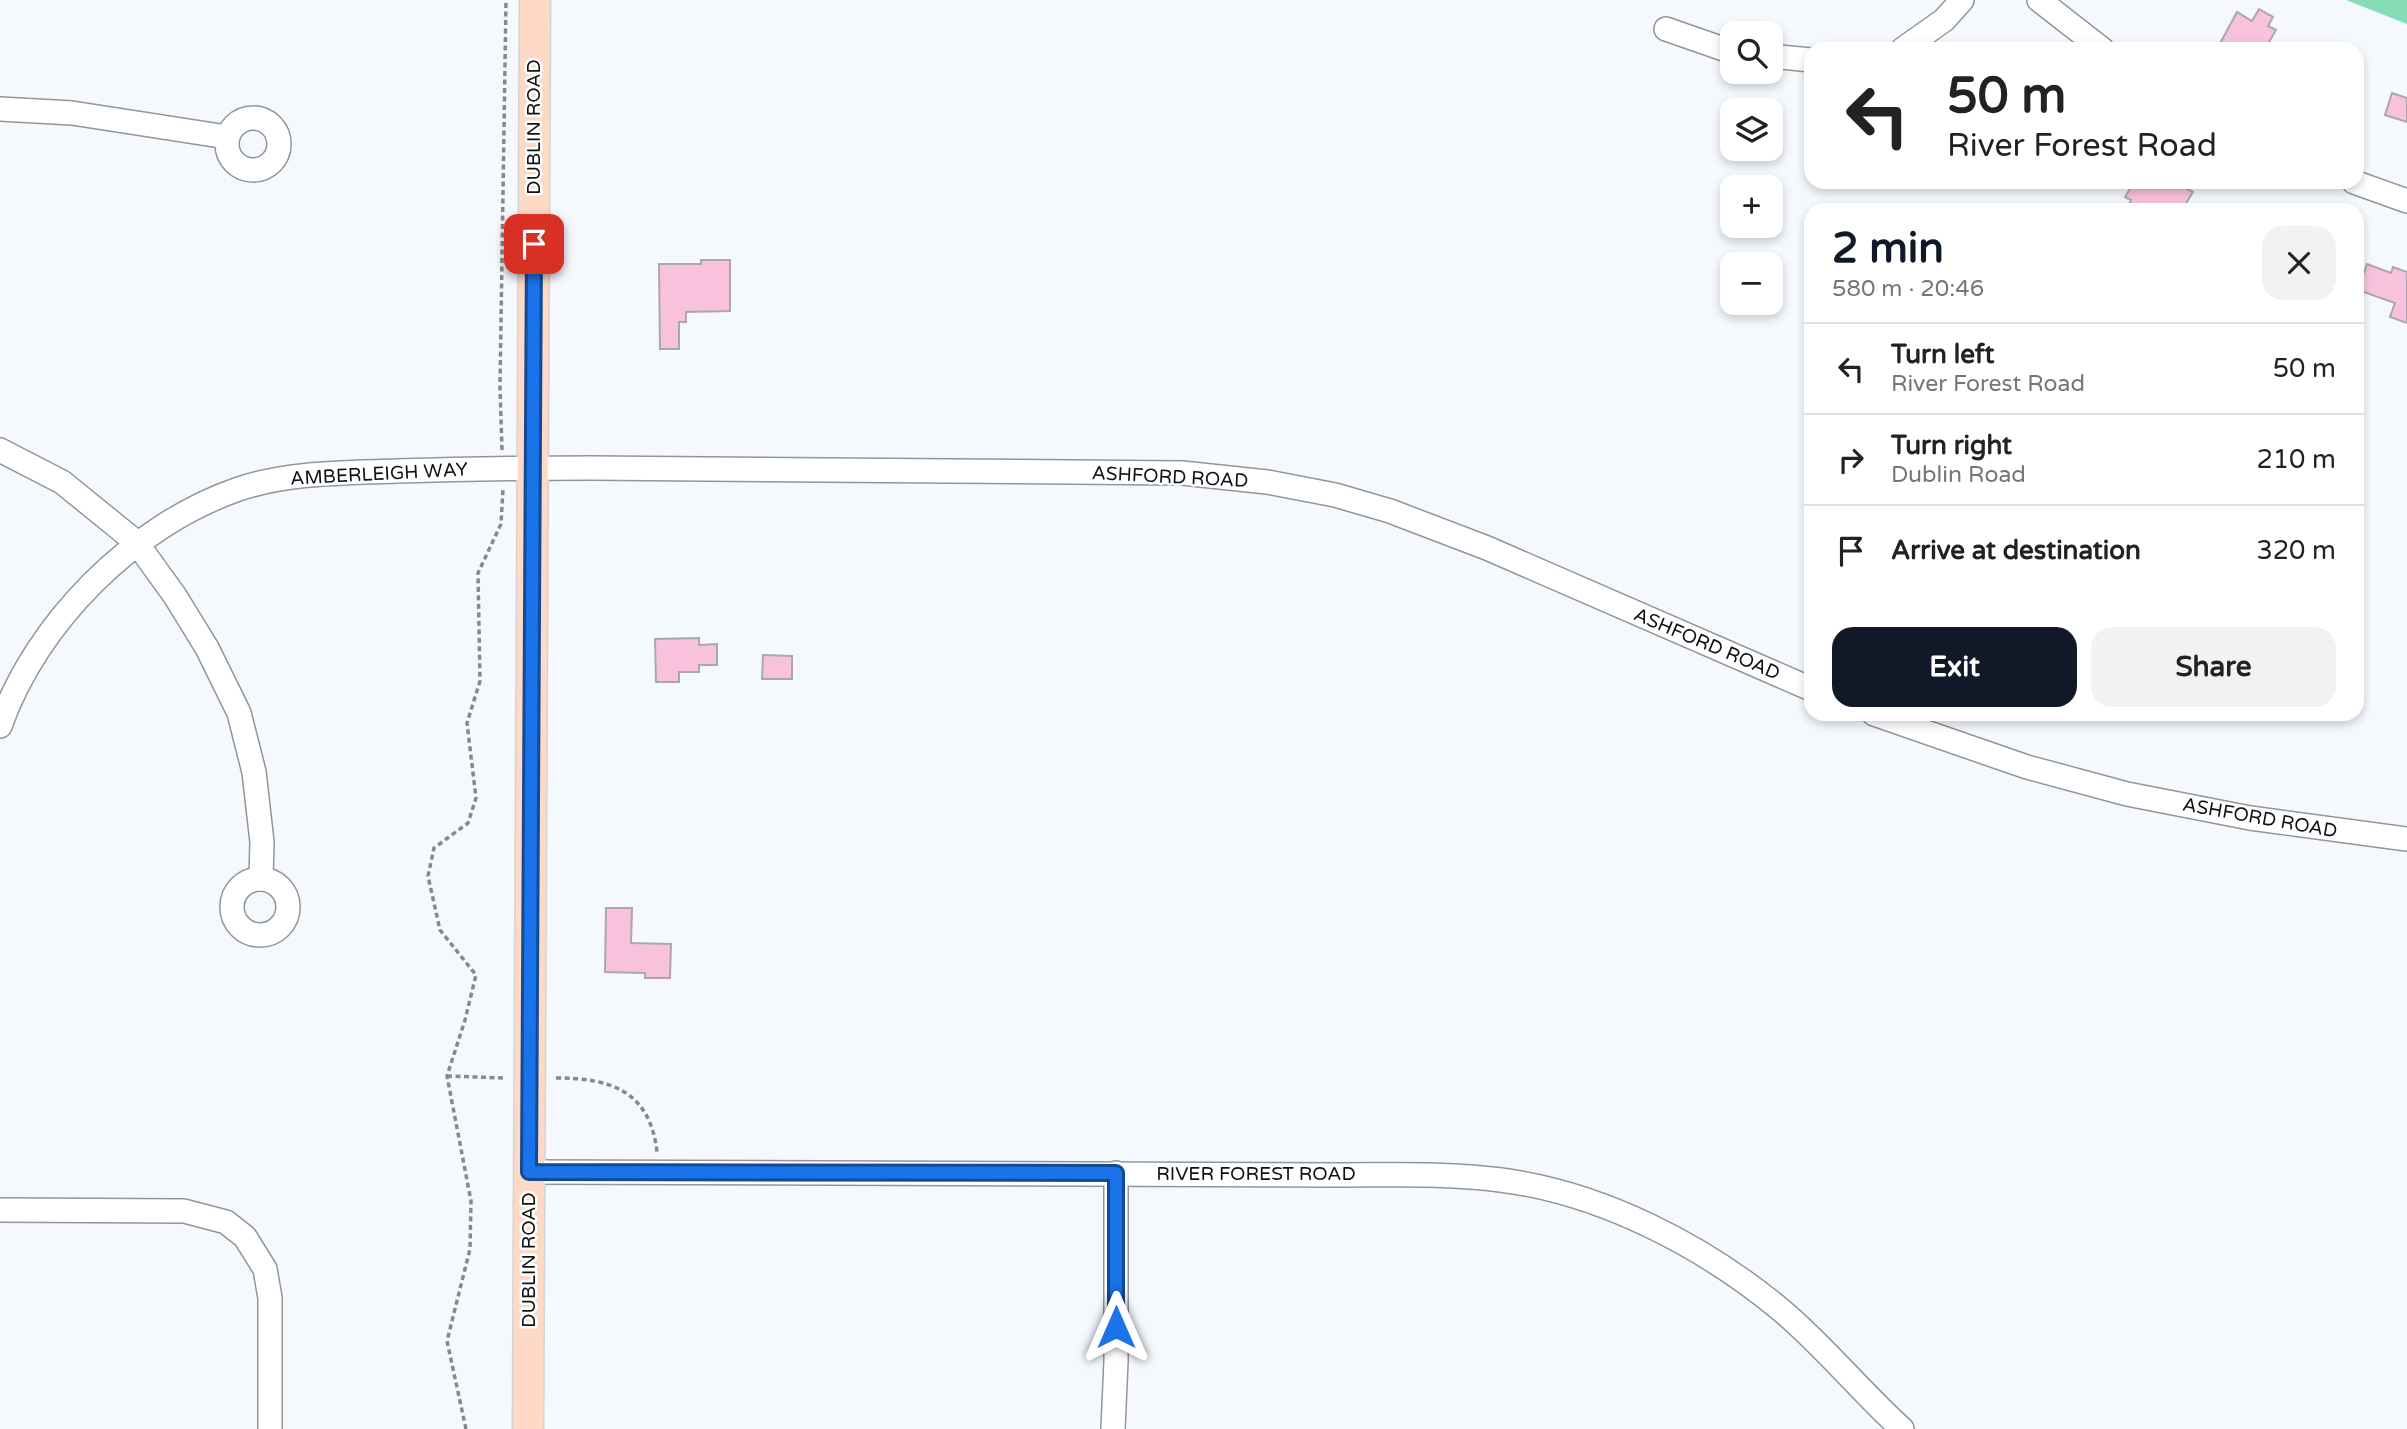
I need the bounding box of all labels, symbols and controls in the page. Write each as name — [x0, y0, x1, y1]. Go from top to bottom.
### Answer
map controls — [1720, 21, 1783, 315]
button: search — [1720, 21, 1783, 84]
street label: DUBLIN ROAD — [523, 59, 545, 195]
text: 50 m — [1947, 67, 2066, 126]
icon: left — [1832, 70, 1923, 161]
button: layers — [1720, 98, 1783, 161]
text: River Forest Road — [1947, 127, 2217, 165]
button: + — [1720, 175, 1783, 238]
pin — [504, 214, 564, 274]
text: 2 min — [1832, 223, 1944, 274]
icon: arrive — [515, 225, 553, 263]
button: close — [2262, 226, 2336, 300]
button: − — [1720, 252, 1783, 315]
text: 580 m · 20:46 — [1832, 275, 1984, 303]
text: Turn left — [1891, 339, 1994, 370]
icon: left — [1832, 350, 1870, 388]
text: 50 m — [2273, 353, 2336, 384]
text: River Forest Road — [1891, 370, 2085, 398]
text: Turn right — [1891, 430, 2012, 461]
icon: right — [1832, 441, 1870, 479]
text: 210 m — [2256, 444, 2336, 475]
street label: AMBERLEIGH WAY — [290, 458, 468, 490]
text: Dublin Road — [1891, 461, 2026, 489]
street label: ASHFORD ROAD — [1091, 462, 1249, 492]
icon: arrive — [1832, 532, 1870, 570]
text: Arrive at destination — [1891, 535, 2141, 566]
text: 320 m — [2256, 535, 2336, 566]
street label: ASHFORD ROAD — [1631, 603, 1783, 685]
button: Exit — [1832, 627, 2077, 707]
button: Share — [2091, 627, 2336, 707]
street label: ASHFORD ROAD — [2181, 794, 2339, 842]
street label: RIVER FOREST ROAD — [1156, 1163, 1356, 1185]
street label: DUBLIN ROAD — [518, 1192, 540, 1328]
position arrow — [1079, 1290, 1153, 1364]

